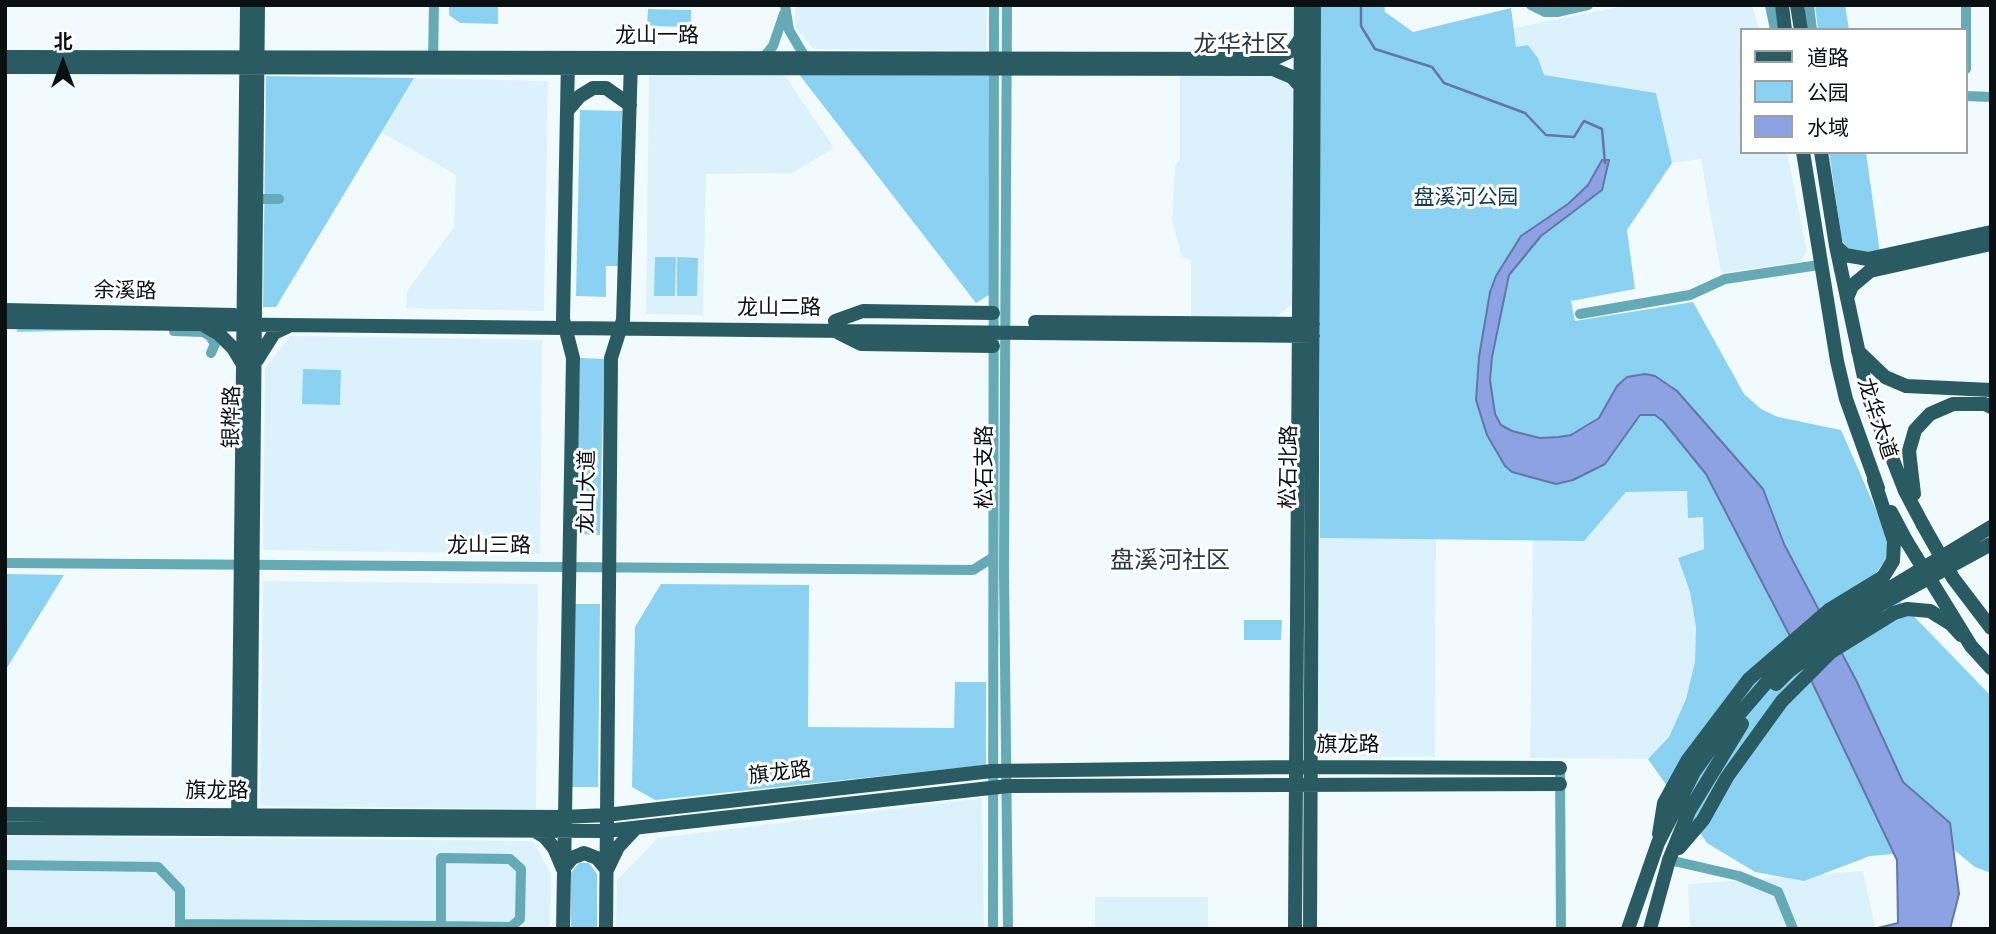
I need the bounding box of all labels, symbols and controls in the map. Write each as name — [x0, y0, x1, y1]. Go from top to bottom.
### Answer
street label: 龙山一路 — [615, 24, 699, 50]
north arrow — [28, 28, 98, 98]
text: 北 — [53, 28, 73, 55]
legend — [1741, 28, 1968, 154]
district label: 龙华社区 — [1193, 32, 1289, 60]
text: 道路 — [1807, 43, 1849, 72]
text: 公园 — [1807, 78, 1849, 107]
text: 水域 — [1807, 113, 1849, 142]
park label: 盘溪河公园 — [1414, 186, 1518, 212]
street label: 余溪路 — [93, 279, 157, 305]
street label: 龙山二路 — [737, 296, 821, 322]
street label: 龙华大道 — [1851, 375, 1901, 463]
street label: 银桦路 — [220, 385, 246, 449]
street label: 松石支路 — [973, 425, 999, 509]
street label: 松石北路 — [1277, 425, 1303, 509]
street label: 龙山大道 — [575, 450, 601, 534]
street label: 龙山三路 — [447, 534, 531, 560]
district label: 盘溪河社区 — [1110, 548, 1230, 576]
street label: 旗龙路 — [1317, 733, 1379, 759]
street label: 旗龙路 — [747, 758, 813, 790]
street label: 旗龙路 — [186, 779, 248, 805]

